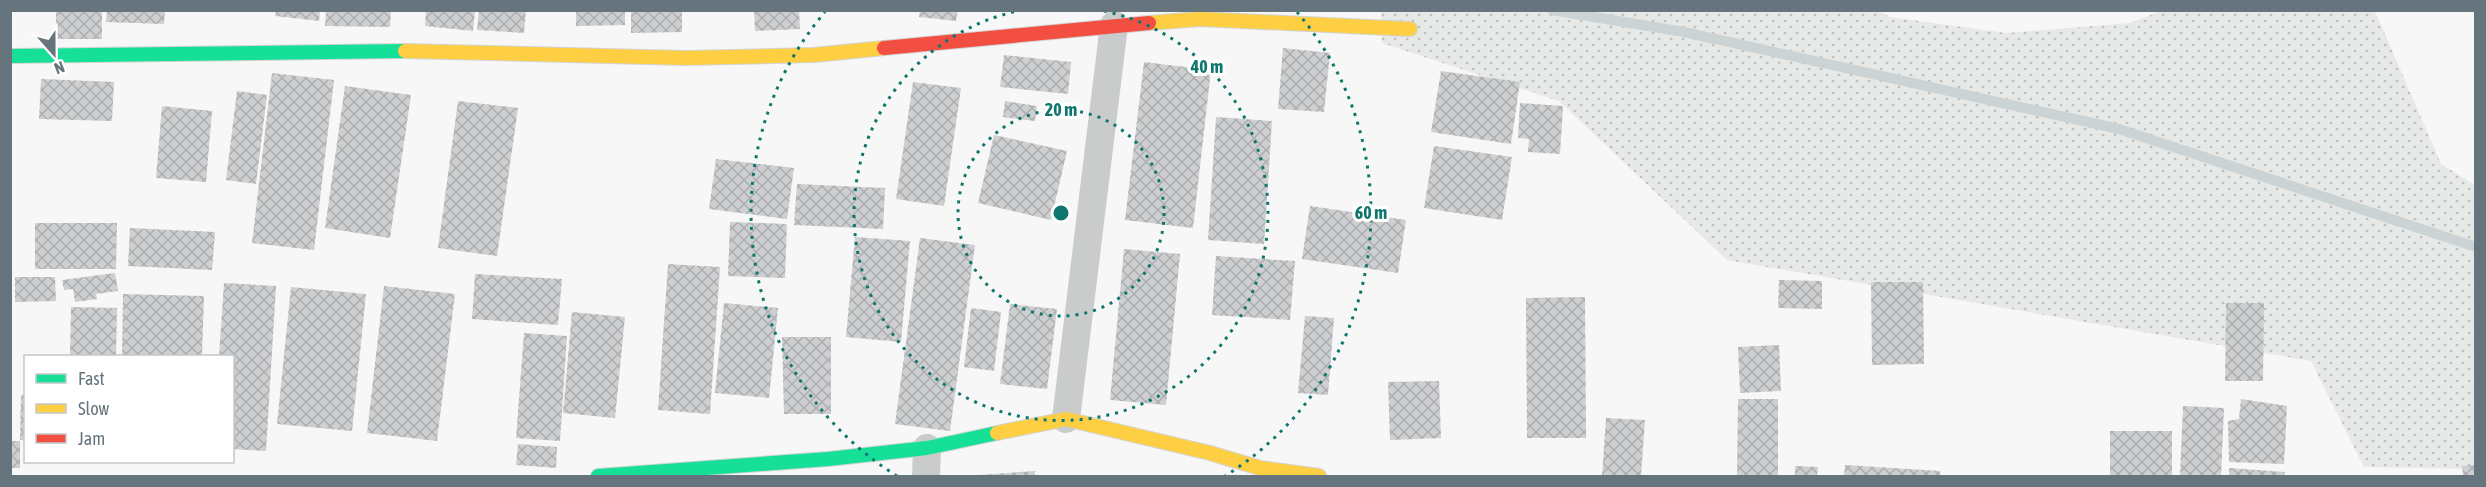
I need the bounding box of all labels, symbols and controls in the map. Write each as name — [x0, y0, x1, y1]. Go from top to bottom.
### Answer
north arrow — [24, 24, 84, 84]
text: 40 m — [1190, 56, 1223, 77]
text: N — [52, 58, 67, 78]
text: 20 m — [1045, 99, 1077, 120]
text: 60 m — [1355, 202, 1387, 223]
centre of rings — [1051, 203, 1071, 223]
legend — [24, 355, 234, 463]
text: Fast — [78, 368, 105, 389]
text: Slow — [78, 398, 109, 419]
text: Jam — [78, 428, 105, 449]

